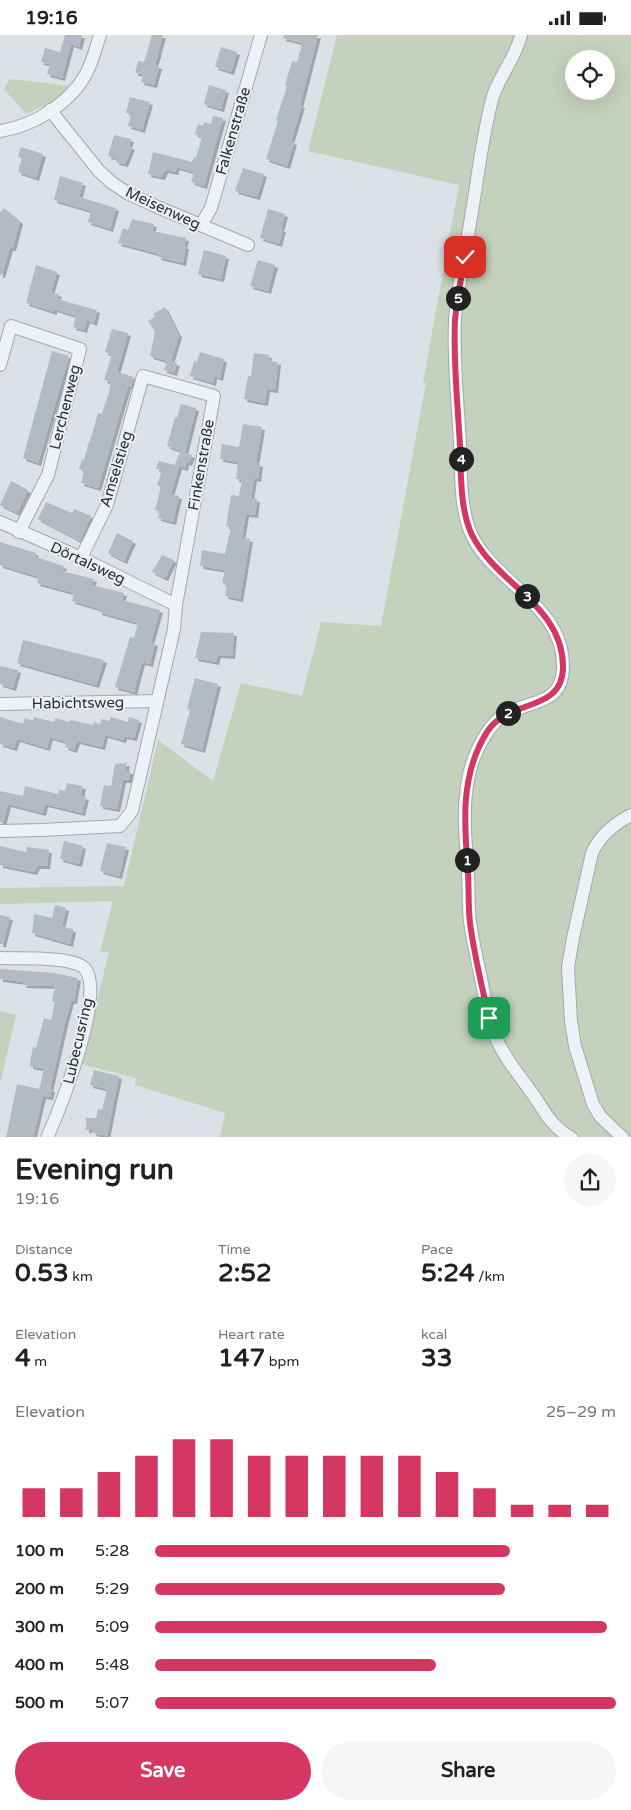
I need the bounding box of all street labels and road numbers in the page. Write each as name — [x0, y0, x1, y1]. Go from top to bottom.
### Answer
street label: Falkenstraße — [212, 85, 254, 177]
street label: Meisenweg — [123, 183, 203, 233]
street label: Lerchenweg — [46, 363, 84, 451]
street label: Finkenstraße — [184, 418, 218, 512]
street label: Amselstieg — [96, 429, 136, 509]
street label: Dörtalsweg — [48, 538, 128, 588]
street label: Habichtsweg — [32, 693, 124, 713]
street label: Lubecusring — [59, 996, 97, 1086]

